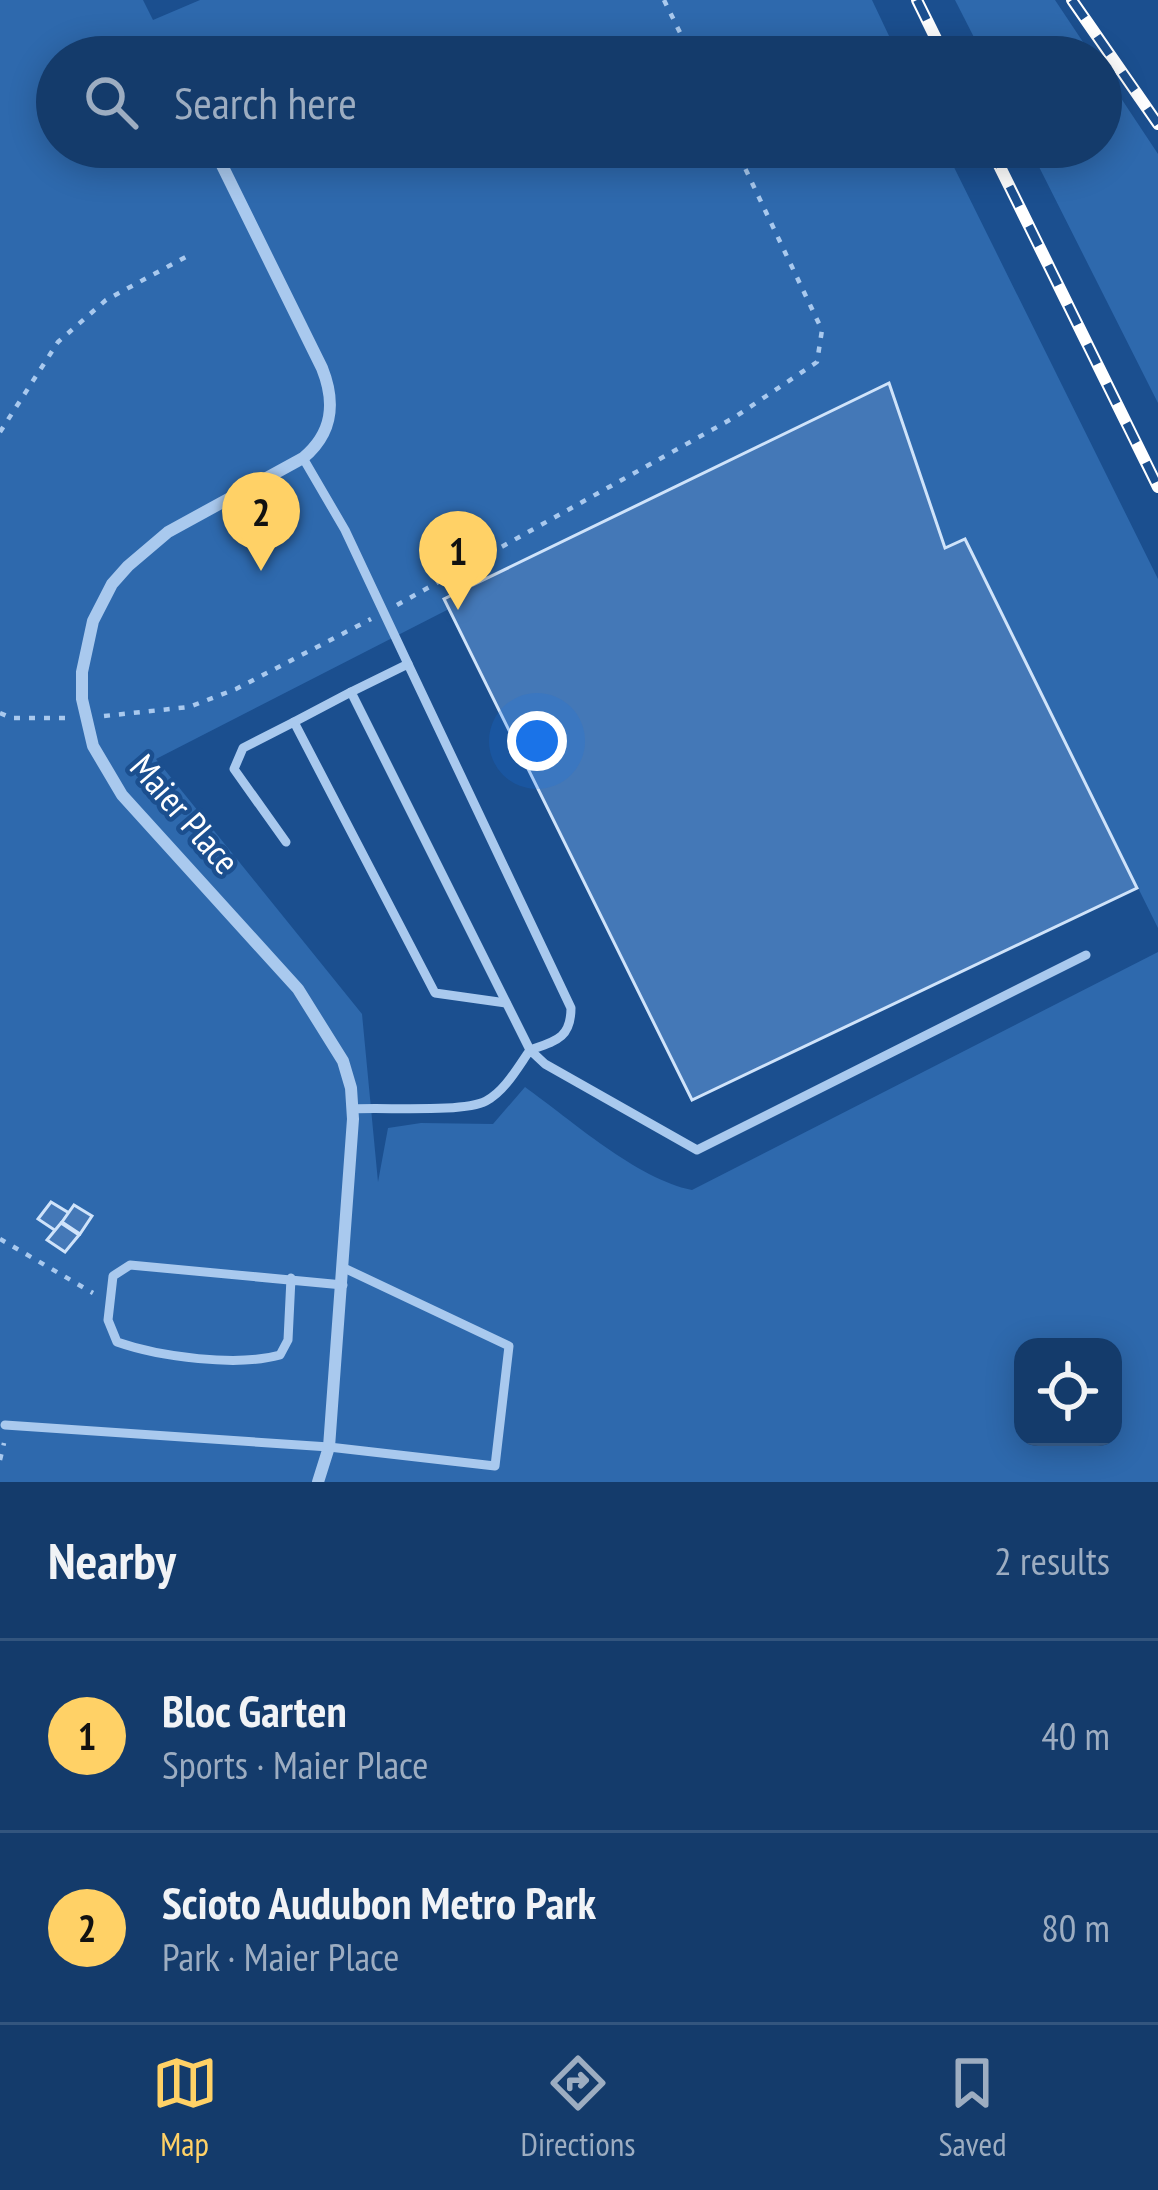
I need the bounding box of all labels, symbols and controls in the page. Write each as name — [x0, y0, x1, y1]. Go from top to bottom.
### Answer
search box — [36, 36, 1122, 168]
icon: search — [78, 69, 144, 135]
text: Search here — [174, 73, 357, 131]
pin: 2 — [222, 472, 300, 571]
pin: 1 — [419, 511, 497, 610]
your location — [507, 711, 567, 771]
street label: Maier Place — [121, 744, 250, 883]
map controls — [1014, 1338, 1122, 1446]
button: locate — [1014, 1338, 1122, 1446]
text: Nearby — [48, 1527, 176, 1593]
text: 2 results — [994, 1535, 1110, 1586]
text: Bloc Garten — [162, 1681, 347, 1739]
text: 1 — [78, 1710, 96, 1761]
text: 40 m — [1041, 1710, 1110, 1761]
text: Sports · Maier Place — [162, 1739, 428, 1790]
text: Scioto Audubon Metro Park — [162, 1873, 596, 1931]
text: 2 — [78, 1902, 96, 1953]
text: 80 m — [1041, 1902, 1110, 1953]
text: Park · Maier Place — [162, 1931, 399, 1982]
tab: Map — [152, 2050, 218, 2165]
tab: Directions — [521, 2050, 635, 2165]
tab: Saved — [938, 2050, 1006, 2165]

